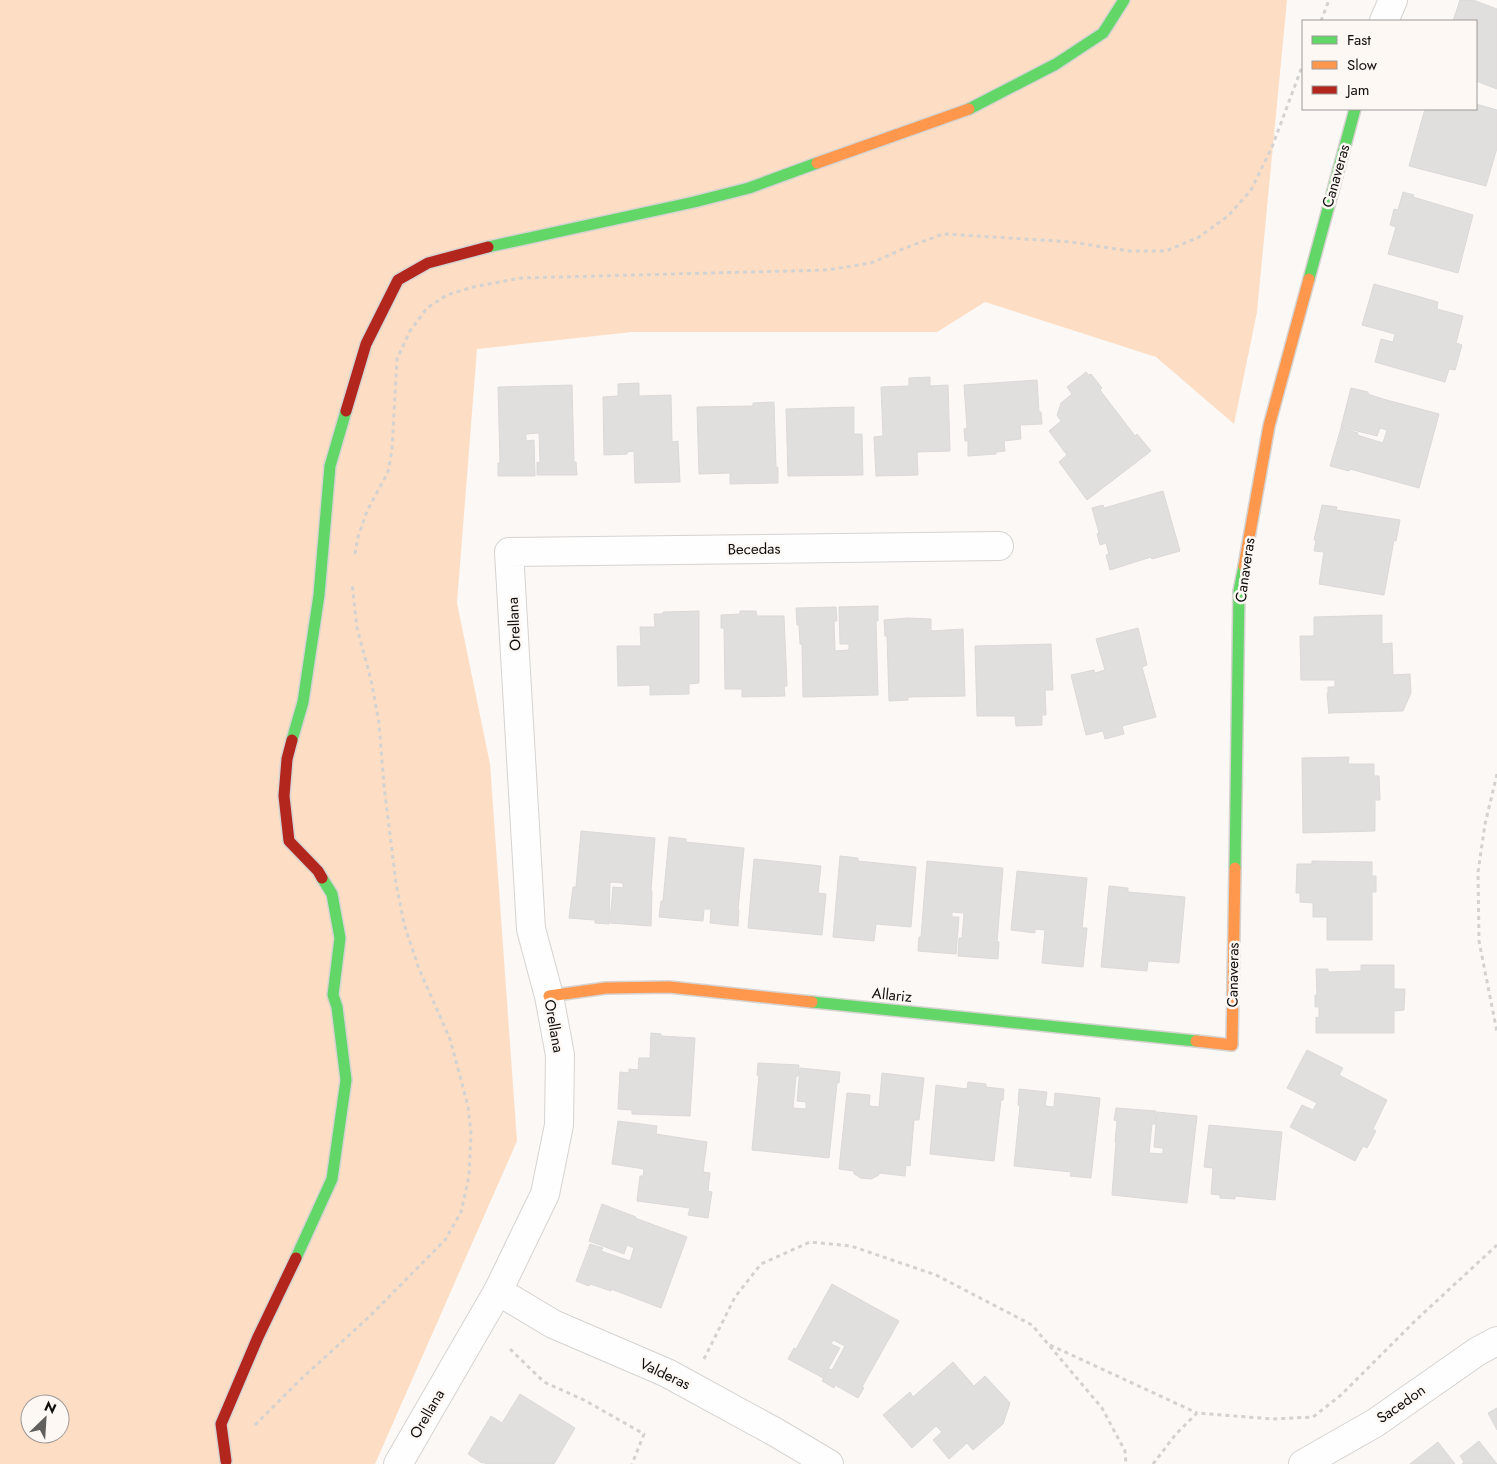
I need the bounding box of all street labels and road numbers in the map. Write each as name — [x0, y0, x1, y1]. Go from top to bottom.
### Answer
street label: Canaveras — [1316, 142, 1356, 210]
street label: Canaveras — [1230, 536, 1260, 604]
street label: Becedas — [727, 538, 781, 560]
street label: Orellana — [502, 597, 526, 651]
street label: Canaveras — [1221, 942, 1245, 1008]
street label: Allariz — [871, 982, 913, 1008]
street label: Orellana — [539, 998, 569, 1054]
street label: Valderas — [636, 1353, 694, 1395]
street label: Sacedon — [1372, 1379, 1430, 1429]
street label: Orellana — [404, 1385, 450, 1443]

